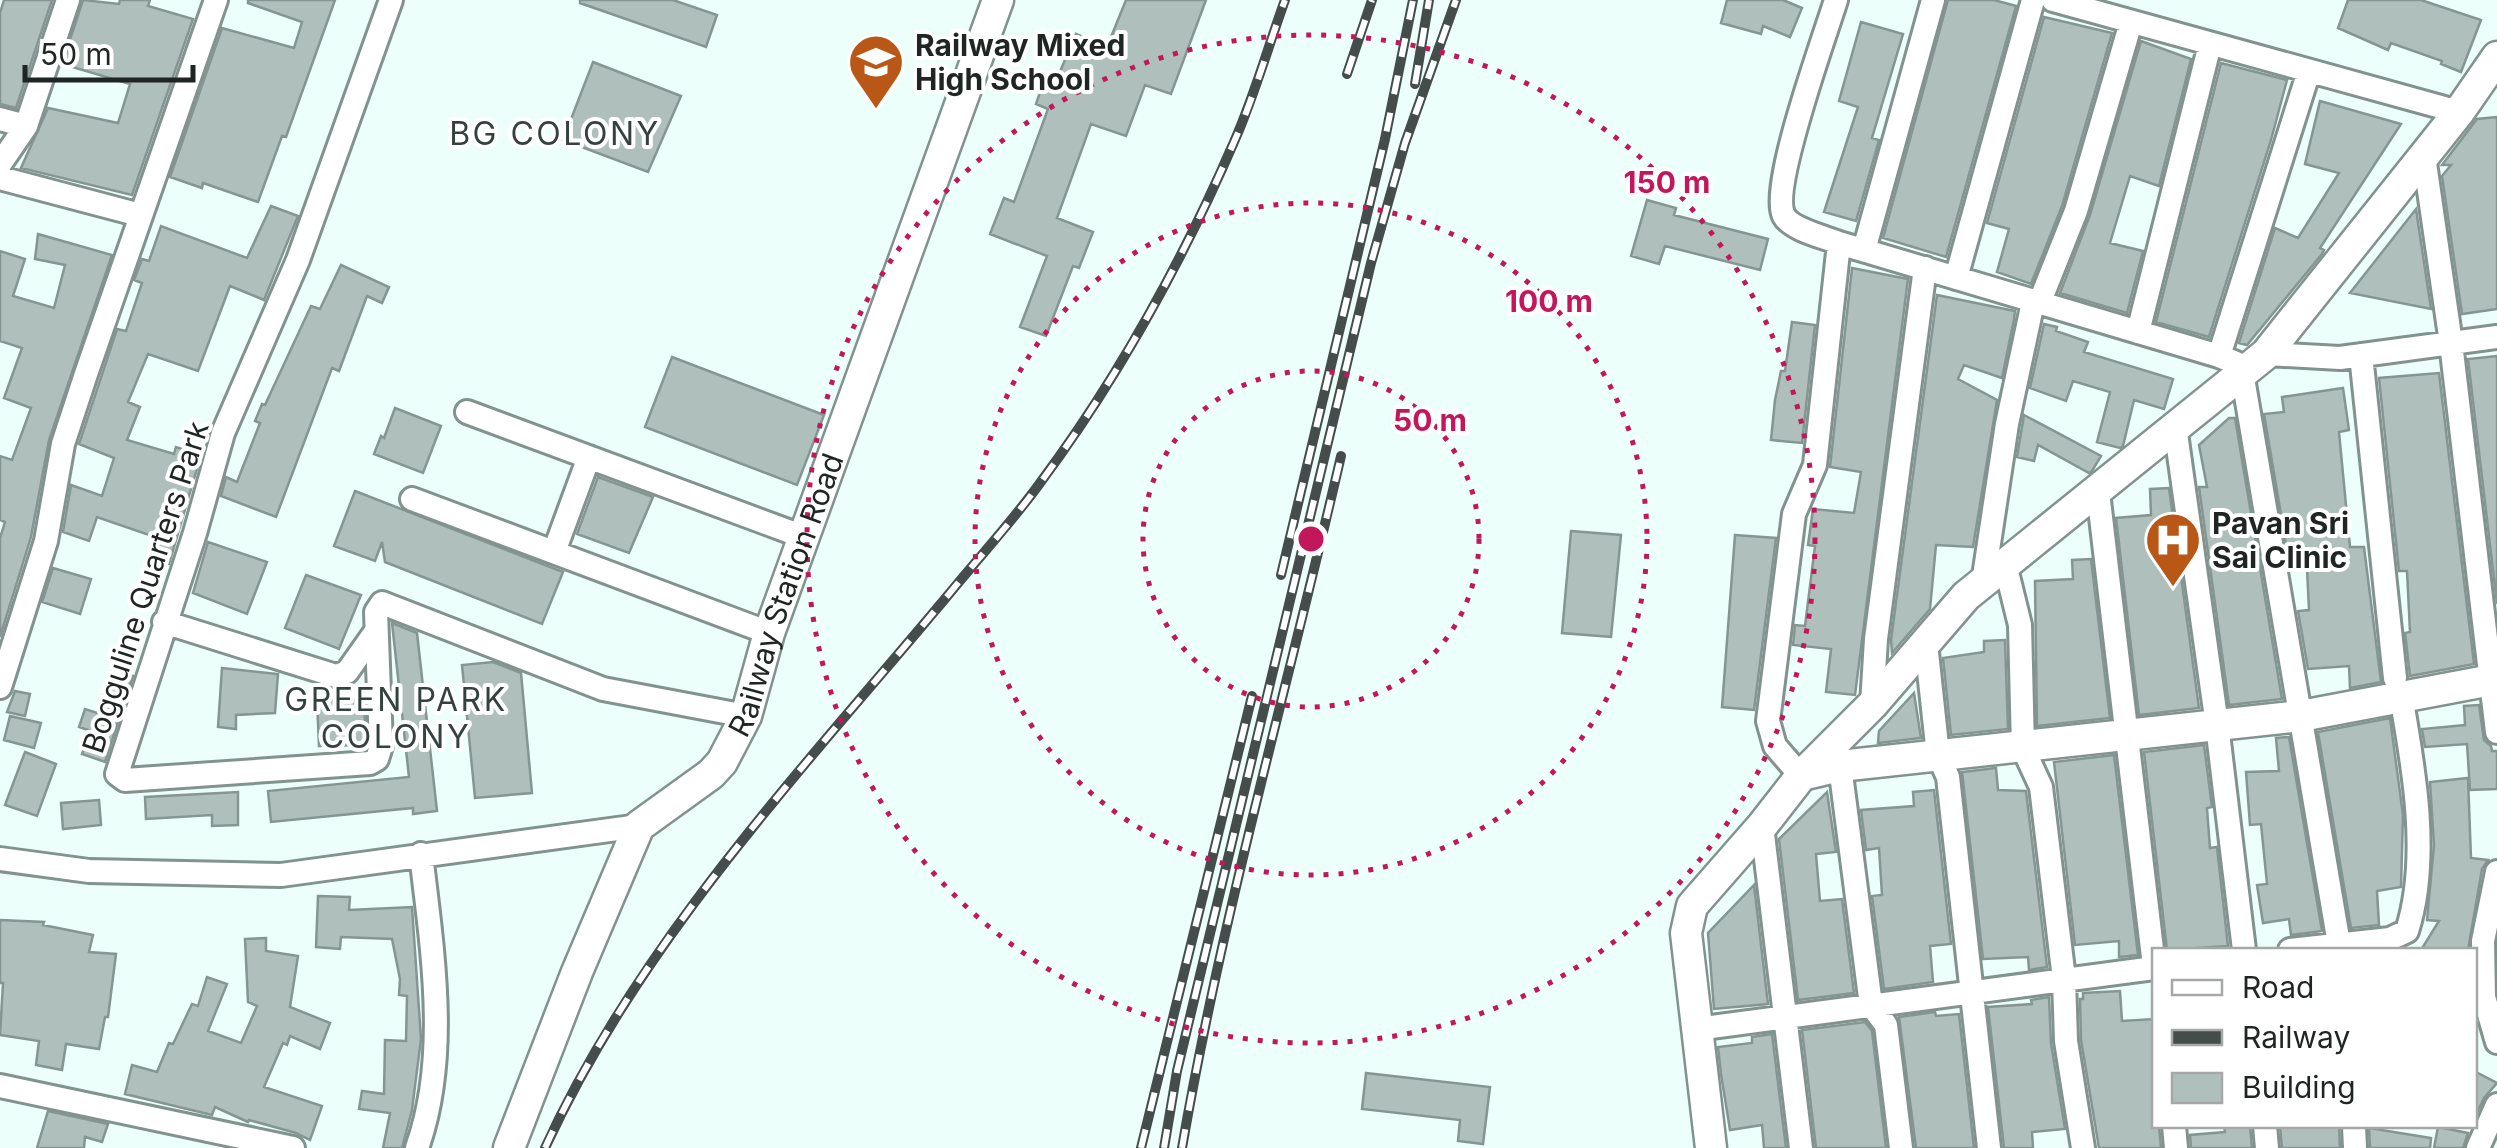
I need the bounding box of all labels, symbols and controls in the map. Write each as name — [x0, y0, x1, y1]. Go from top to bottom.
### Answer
scale bar — [25, 20, 192, 82]
place label: Railway Mixed High School — [915, 27, 1125, 97]
school or university icon: Railway Mixed High School — [846, 32, 906, 111]
text: 50 m — [40, 36, 112, 72]
district label: BG COLONY — [449, 114, 661, 153]
text: 150 m — [1624, 164, 1710, 200]
text: 100 m — [1505, 283, 1593, 319]
text: 50 m — [1393, 402, 1467, 438]
street label: Bogguline Quarters Park — [74, 416, 216, 757]
street label: Railway Station Road — [721, 448, 851, 743]
place label: Pavan Sri Sai Clinic — [2212, 505, 2349, 575]
hospital icon: Pavan Sri Sai Clinic — [2143, 510, 2203, 589]
centre of rings — [1293, 521, 1329, 557]
district label: GREEN PARK COLONY — [284, 680, 508, 756]
legend — [2152, 948, 2477, 1128]
text: Road — [2242, 969, 2314, 1005]
text: Railway — [2242, 1019, 2350, 1055]
text: Building — [2242, 1069, 2356, 1105]

